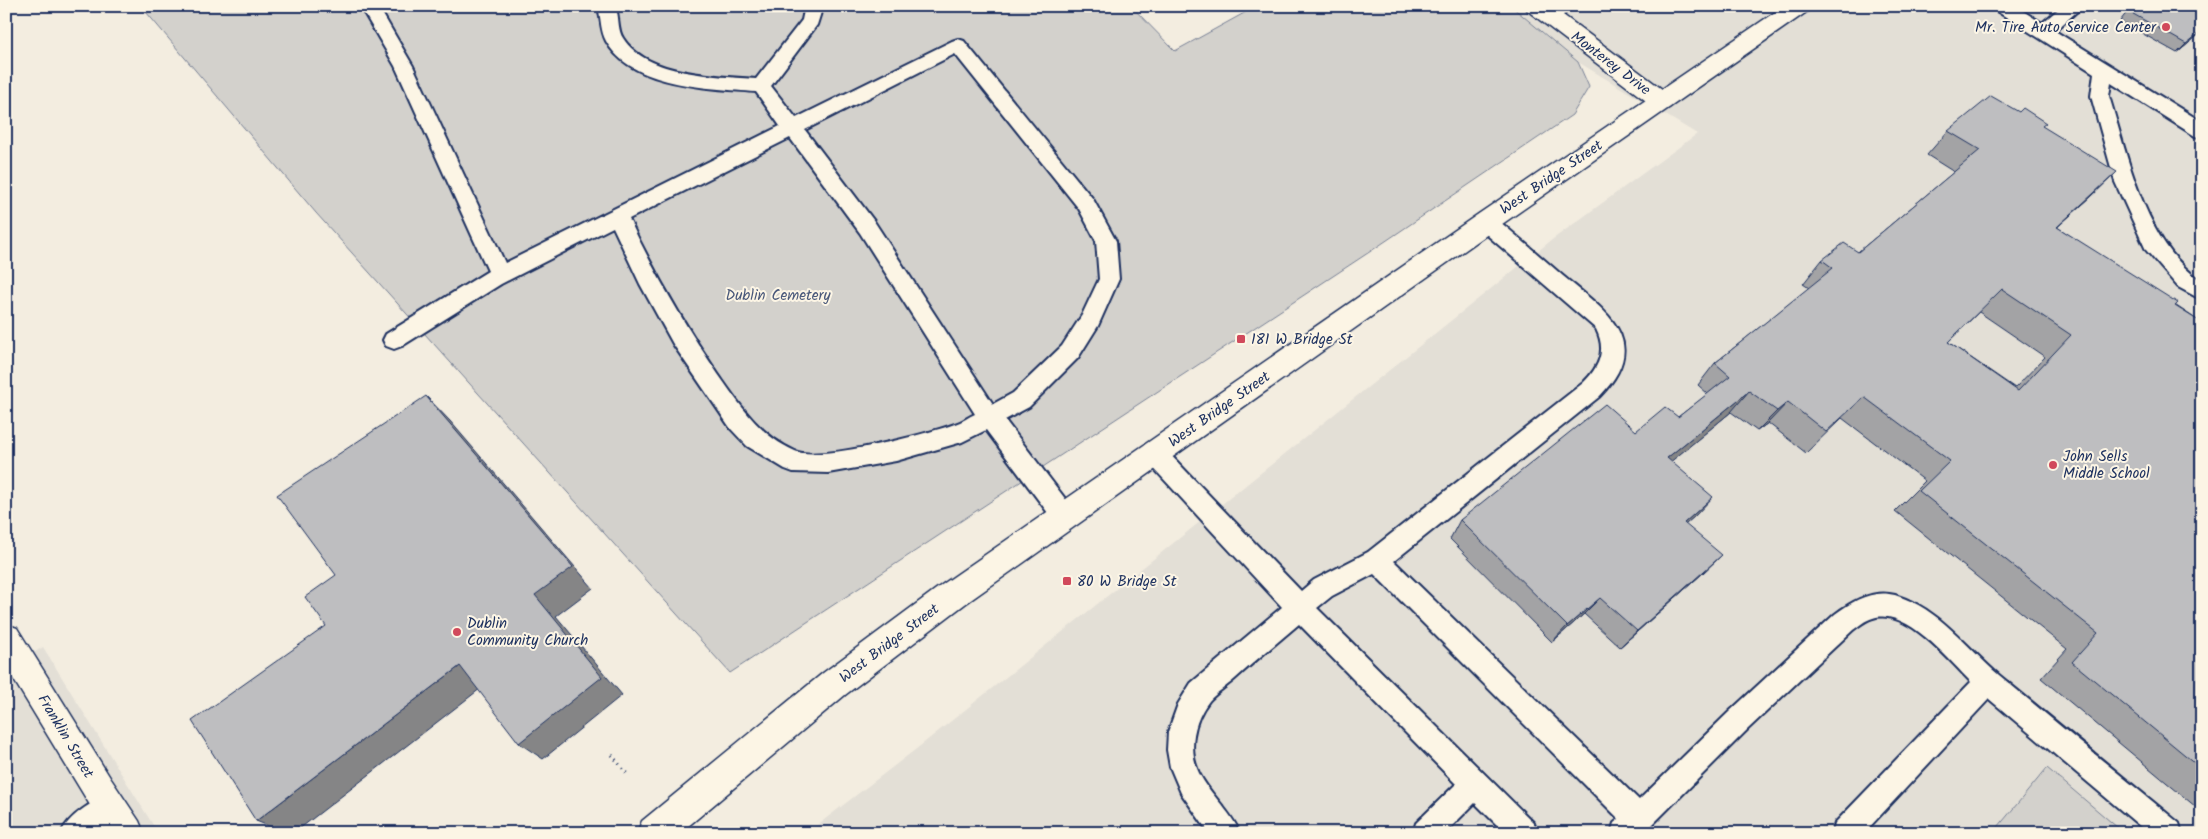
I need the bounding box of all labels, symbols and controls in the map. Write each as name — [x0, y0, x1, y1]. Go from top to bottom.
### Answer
place label: Mr. Tire Auto Service Center — [1975, 16, 2157, 40]
marker: Mr. Tire Auto Service Center — [2160, 21, 2172, 33]
street label: Monterey Drive — [1565, 26, 1656, 102]
street label: West Bridge Street — [1495, 134, 1608, 221]
park label: Dublin Cemetery — [725, 284, 831, 308]
place label: 181 W Bridge St — [1251, 328, 1353, 352]
marker: 181 W Bridge St — [1235, 333, 1247, 345]
street label: West Bridge Street — [1163, 365, 1276, 454]
place label: John Sells Middle School — [2063, 445, 2150, 486]
marker: John Sells Middle School — [2047, 459, 2059, 471]
place label: 80 W Bridge St — [1077, 570, 1177, 594]
marker: 80 W Bridge St — [1061, 575, 1073, 587]
street label: West Bridge Street — [834, 598, 945, 690]
place label: Dublin Community Church — [467, 612, 588, 653]
marker: Dublin Community Church — [451, 626, 463, 638]
street label: Franklin Street — [31, 690, 100, 783]

